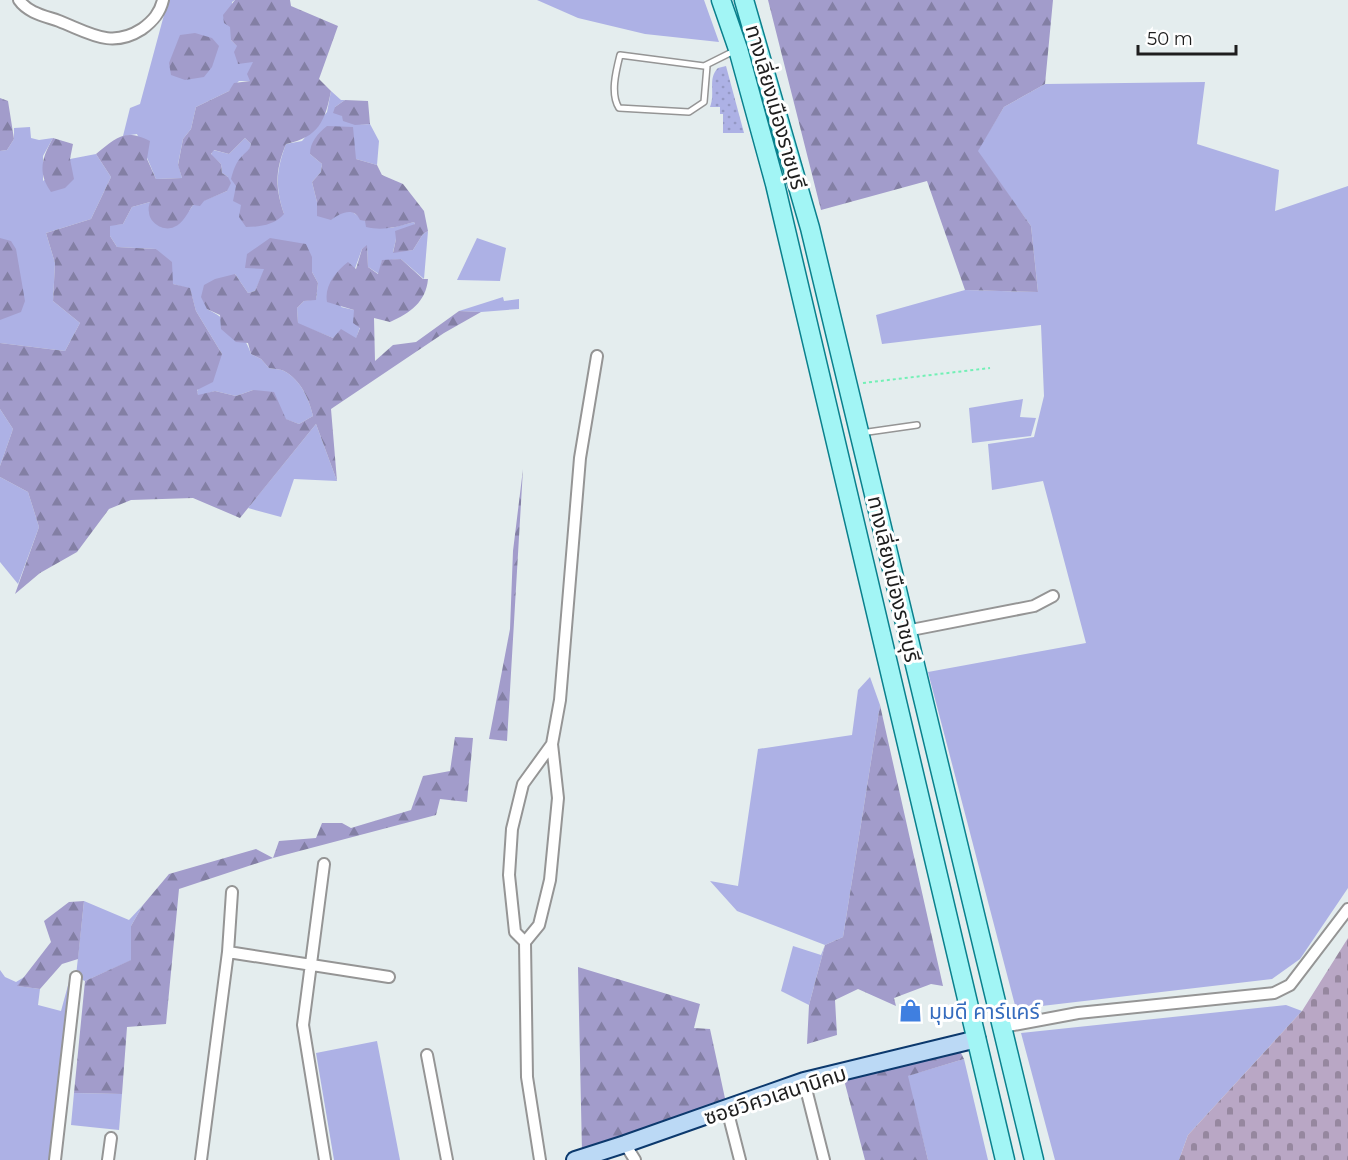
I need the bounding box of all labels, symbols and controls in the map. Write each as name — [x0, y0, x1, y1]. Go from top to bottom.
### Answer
scale bar — [1138, 18, 1236, 56]
street label: ทางเลี่ยงเมืองราชบุรี — [740, 21, 813, 192]
text: 50 m — [1147, 28, 1193, 50]
street label: ทางเลี่ยงเมืองราชบุรี — [862, 493, 927, 665]
shop icon: มุมดี คาร์แคร์ — [898, 998, 924, 1024]
place label: มุมดี คาร์แคร์ — [929, 999, 1041, 1025]
street label: ซอยวิศวเสนานิคม — [701, 1060, 849, 1130]

